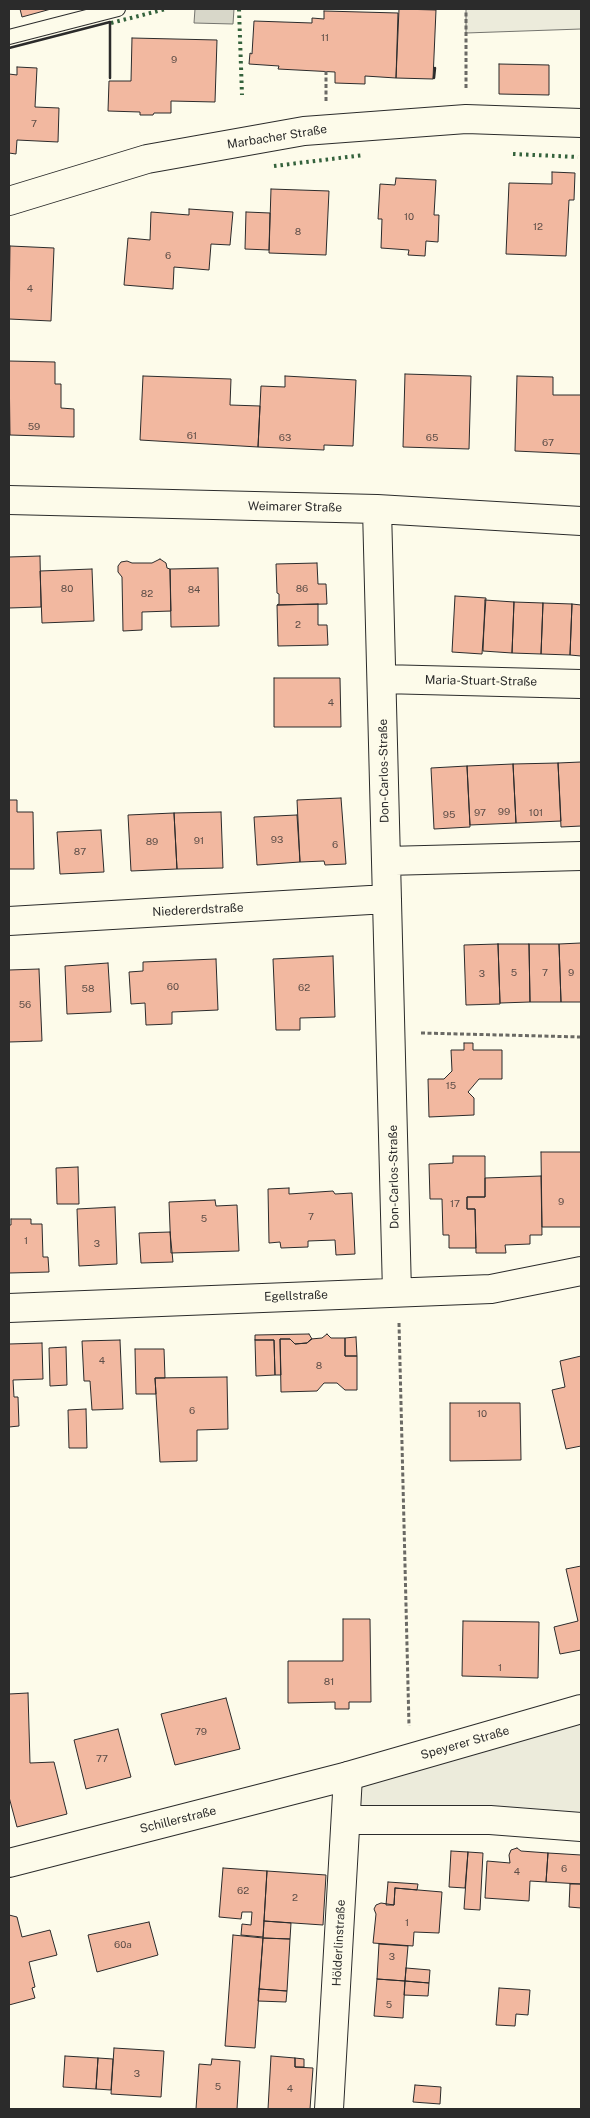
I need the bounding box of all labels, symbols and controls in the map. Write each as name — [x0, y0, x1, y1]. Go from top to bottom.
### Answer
house number: 11 — [321, 32, 329, 44]
house number: 9 — [171, 54, 177, 66]
house number: 7 — [31, 118, 37, 130]
street label: Marbacher Straße — [226, 122, 328, 152]
house number: 10 — [404, 211, 414, 223]
house number: 12 — [533, 221, 543, 233]
house number: 8 — [295, 226, 301, 238]
house number: 6 — [165, 250, 171, 262]
house number: 4 — [27, 283, 33, 295]
house number: 59 — [28, 421, 40, 433]
house number: 61 — [187, 430, 197, 442]
house number: 63 — [279, 432, 291, 444]
house number: 65 — [426, 432, 438, 444]
house number: 67 — [542, 437, 554, 449]
street label: Weimarer Straße — [248, 499, 342, 515]
house number: 80 — [61, 583, 73, 595]
house number: 86 — [296, 583, 308, 595]
house number: 84 — [188, 584, 200, 596]
house number: 82 — [141, 588, 153, 600]
house number: 2 — [295, 619, 301, 631]
street label: Maria-Stuart-Straße — [425, 673, 537, 689]
house number: 4 — [328, 697, 334, 709]
street label: Don-Carlos-Straße — [376, 719, 392, 823]
house number: 99 — [498, 806, 510, 818]
house number: 97 — [474, 807, 486, 819]
house number: 101 — [529, 807, 543, 819]
house number: 95 — [443, 809, 455, 821]
house number: 93 — [271, 834, 283, 846]
house number: 91 — [194, 835, 204, 847]
house number: 89 — [146, 836, 158, 848]
house number: 6 — [332, 839, 338, 851]
house number: 87 — [74, 846, 86, 858]
street label: Niedererdstraße — [152, 900, 244, 920]
house number: 5 — [511, 967, 517, 979]
house number: 7 — [542, 967, 548, 979]
house number: 9 — [568, 967, 574, 979]
house number: 3 — [479, 968, 485, 980]
house number: 60 — [167, 981, 179, 993]
house number: 62 — [298, 982, 310, 994]
house number: 58 — [82, 983, 94, 995]
house number: 56 — [19, 999, 31, 1011]
house number: 15 — [446, 1080, 456, 1092]
street label: Don-Carlos-Straße — [386, 1125, 402, 1229]
house number: 9 — [558, 1196, 564, 1208]
house number: 17 — [450, 1198, 460, 1210]
house number: 7 — [308, 1211, 314, 1223]
house number: 5 — [201, 1213, 207, 1225]
house number: 1 — [24, 1235, 28, 1247]
house number: 3 — [94, 1238, 100, 1250]
street label: Egellstraße — [264, 1288, 328, 1304]
house number: 4 — [99, 1355, 105, 1367]
house number: 8 — [316, 1360, 322, 1372]
house number: 6 — [189, 1405, 195, 1417]
house number: 10 — [477, 1408, 487, 1420]
house number: 1 — [498, 1662, 502, 1674]
house number: 81 — [324, 1676, 334, 1688]
street label: Speyerer Straße — [419, 1723, 511, 1763]
house number: 79 — [195, 1726, 207, 1738]
house number: 77 — [96, 1753, 108, 1765]
street label: Schillerstraße — [138, 1804, 218, 1836]
house number: 6 — [561, 1863, 567, 1875]
house number: 4 — [514, 1866, 520, 1878]
house number: 62 — [237, 1885, 249, 1897]
house number: 2 — [292, 1892, 298, 1904]
street label: Hölderlinstraße — [330, 1899, 348, 1987]
house number: 1 — [405, 1917, 409, 1929]
house number: 60a — [114, 1939, 132, 1951]
house number: 3 — [389, 1951, 395, 1963]
house number: 5 — [386, 1999, 392, 2011]
house number: 3 — [134, 2068, 140, 2080]
house number: 5 — [215, 2081, 221, 2093]
house number: 4 — [287, 2083, 293, 2095]

